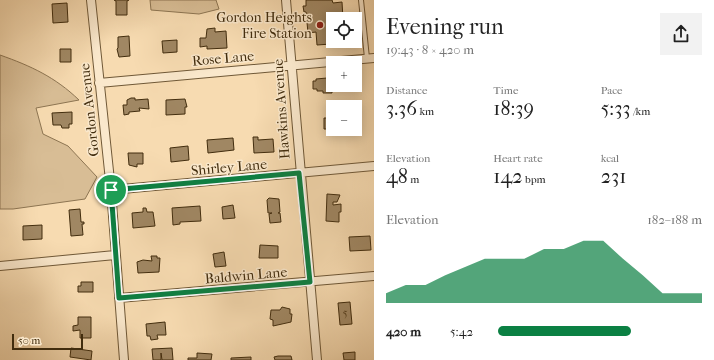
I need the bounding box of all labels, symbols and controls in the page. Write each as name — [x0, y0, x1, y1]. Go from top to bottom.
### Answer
place label: Gordon Heights Fire Station — [216, 9, 312, 42]
map controls — [326, 12, 362, 136]
button: locate — [326, 12, 362, 48]
button: share — [660, 13, 702, 55]
text: Evening run — [386, 14, 504, 40]
marker: Gordon Heights Fire Station — [315, 20, 325, 30]
text: 19:43 · 8 × 420 m — [386, 42, 474, 57]
street label: Rose Lane — [191, 47, 255, 70]
button: + — [326, 56, 362, 92]
street label: Hawkins Avenue — [270, 58, 293, 160]
street label: Gordon Avenue — [76, 62, 103, 157]
text: Distance — [386, 84, 427, 97]
text: Time — [493, 84, 518, 97]
text: Pace — [601, 84, 623, 97]
text: 3.36 — [386, 97, 417, 120]
text: 18:39 — [493, 97, 534, 120]
text: 5:33 — [601, 97, 631, 120]
button: − — [326, 100, 362, 136]
text: km — [417, 105, 434, 118]
text: /km — [631, 105, 650, 118]
text: Elevation — [386, 152, 430, 165]
text: Heart rate — [493, 152, 543, 165]
text: kcal — [601, 152, 619, 165]
street label: Shirley Lane — [190, 156, 268, 179]
text: 48 — [386, 165, 408, 188]
text: 142 — [493, 165, 523, 188]
text: 231 — [601, 165, 626, 188]
pin — [94, 173, 128, 207]
text: m — [408, 173, 419, 186]
text: bpm — [523, 173, 546, 186]
icon: arrive — [100, 179, 122, 201]
text: Elevation — [386, 212, 439, 227]
text: 182–188 m — [647, 212, 702, 227]
street label: Baldwin Lane — [204, 263, 288, 288]
house number: 5 — [342, 306, 348, 320]
text: 420 m — [386, 324, 421, 339]
text: 5:42 — [450, 324, 473, 339]
scale bar — [12, 332, 83, 351]
text: 50 m — [18, 334, 40, 347]

